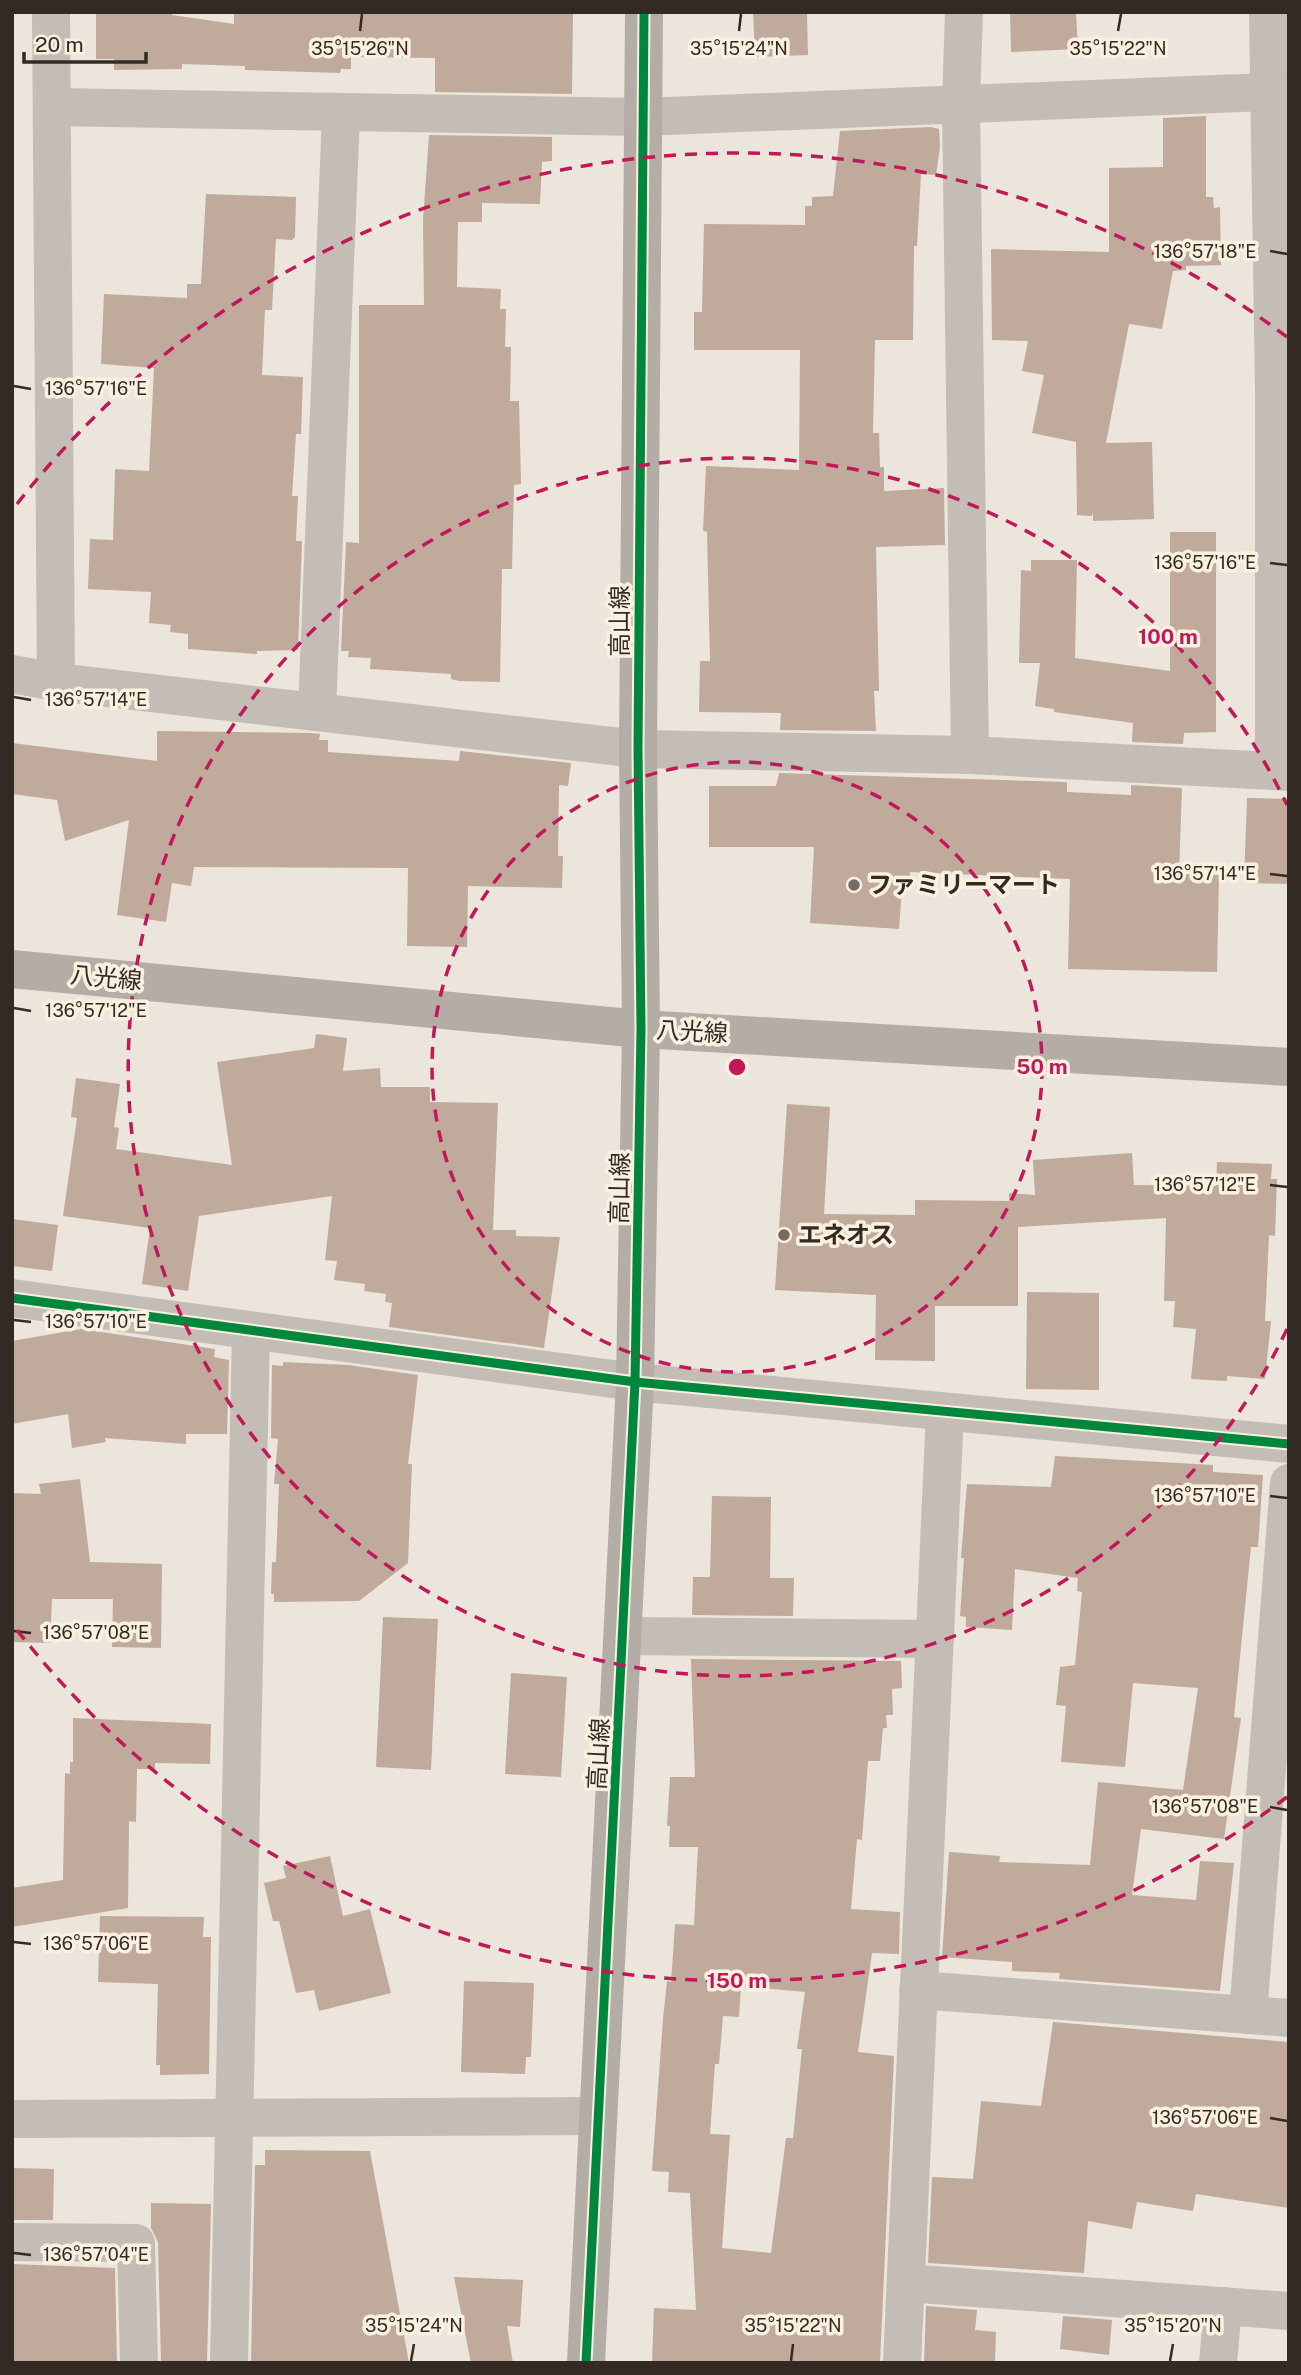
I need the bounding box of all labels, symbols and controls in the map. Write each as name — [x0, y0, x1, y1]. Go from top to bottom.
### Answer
scale bar — [24, 21, 147, 65]
text: 20 m — [35, 32, 84, 57]
text: 35°15'26"N — [311, 38, 409, 59]
text: 35°15'24"N — [690, 38, 788, 59]
text: 35°15'22"N — [1069, 38, 1167, 59]
text: 136°57'18"E — [1154, 241, 1256, 262]
text: 136°57'16"E — [45, 378, 147, 399]
text: 136°57'16"E — [1154, 552, 1256, 573]
street label: 高山線 — [605, 585, 633, 657]
text: 100 m — [1138, 624, 1198, 649]
text: 136°57'14"E — [45, 689, 147, 710]
text: 136°57'14"E — [1154, 863, 1256, 884]
place label: ファミリーマート — [868, 870, 1060, 898]
marker: ファミリーマート — [846, 877, 862, 893]
street label: 八光線 — [69, 960, 143, 994]
text: 136°57'12"E — [45, 1000, 147, 1021]
street label: 八光線 — [655, 1015, 729, 1047]
text: 50 m — [1016, 1054, 1068, 1079]
centre of rings — [725, 1055, 749, 1079]
street label: 高山線 — [604, 1152, 634, 1224]
text: 136°57'12"E — [1154, 1174, 1256, 1195]
place label: エネオス — [798, 1220, 894, 1248]
marker: エネオス — [776, 1227, 792, 1243]
text: 136°57'10"E — [45, 1311, 147, 1332]
text: 136°57'10"E — [1154, 1485, 1256, 1506]
text: 136°57'08"E — [43, 1622, 149, 1643]
street label: 高山線 — [582, 1717, 614, 1791]
text: 136°57'08"E — [1152, 1796, 1258, 1817]
text: 136°57'06"E — [43, 1933, 149, 1954]
text: 150 m — [707, 1968, 767, 1993]
text: 136°57'06"E — [1152, 2107, 1258, 2128]
text: 136°57'04"E — [43, 2244, 149, 2265]
text: 35°15'24"N — [365, 2315, 463, 2336]
text: 35°15'22"N — [744, 2315, 842, 2336]
text: 35°15'20"N — [1124, 2315, 1222, 2336]

